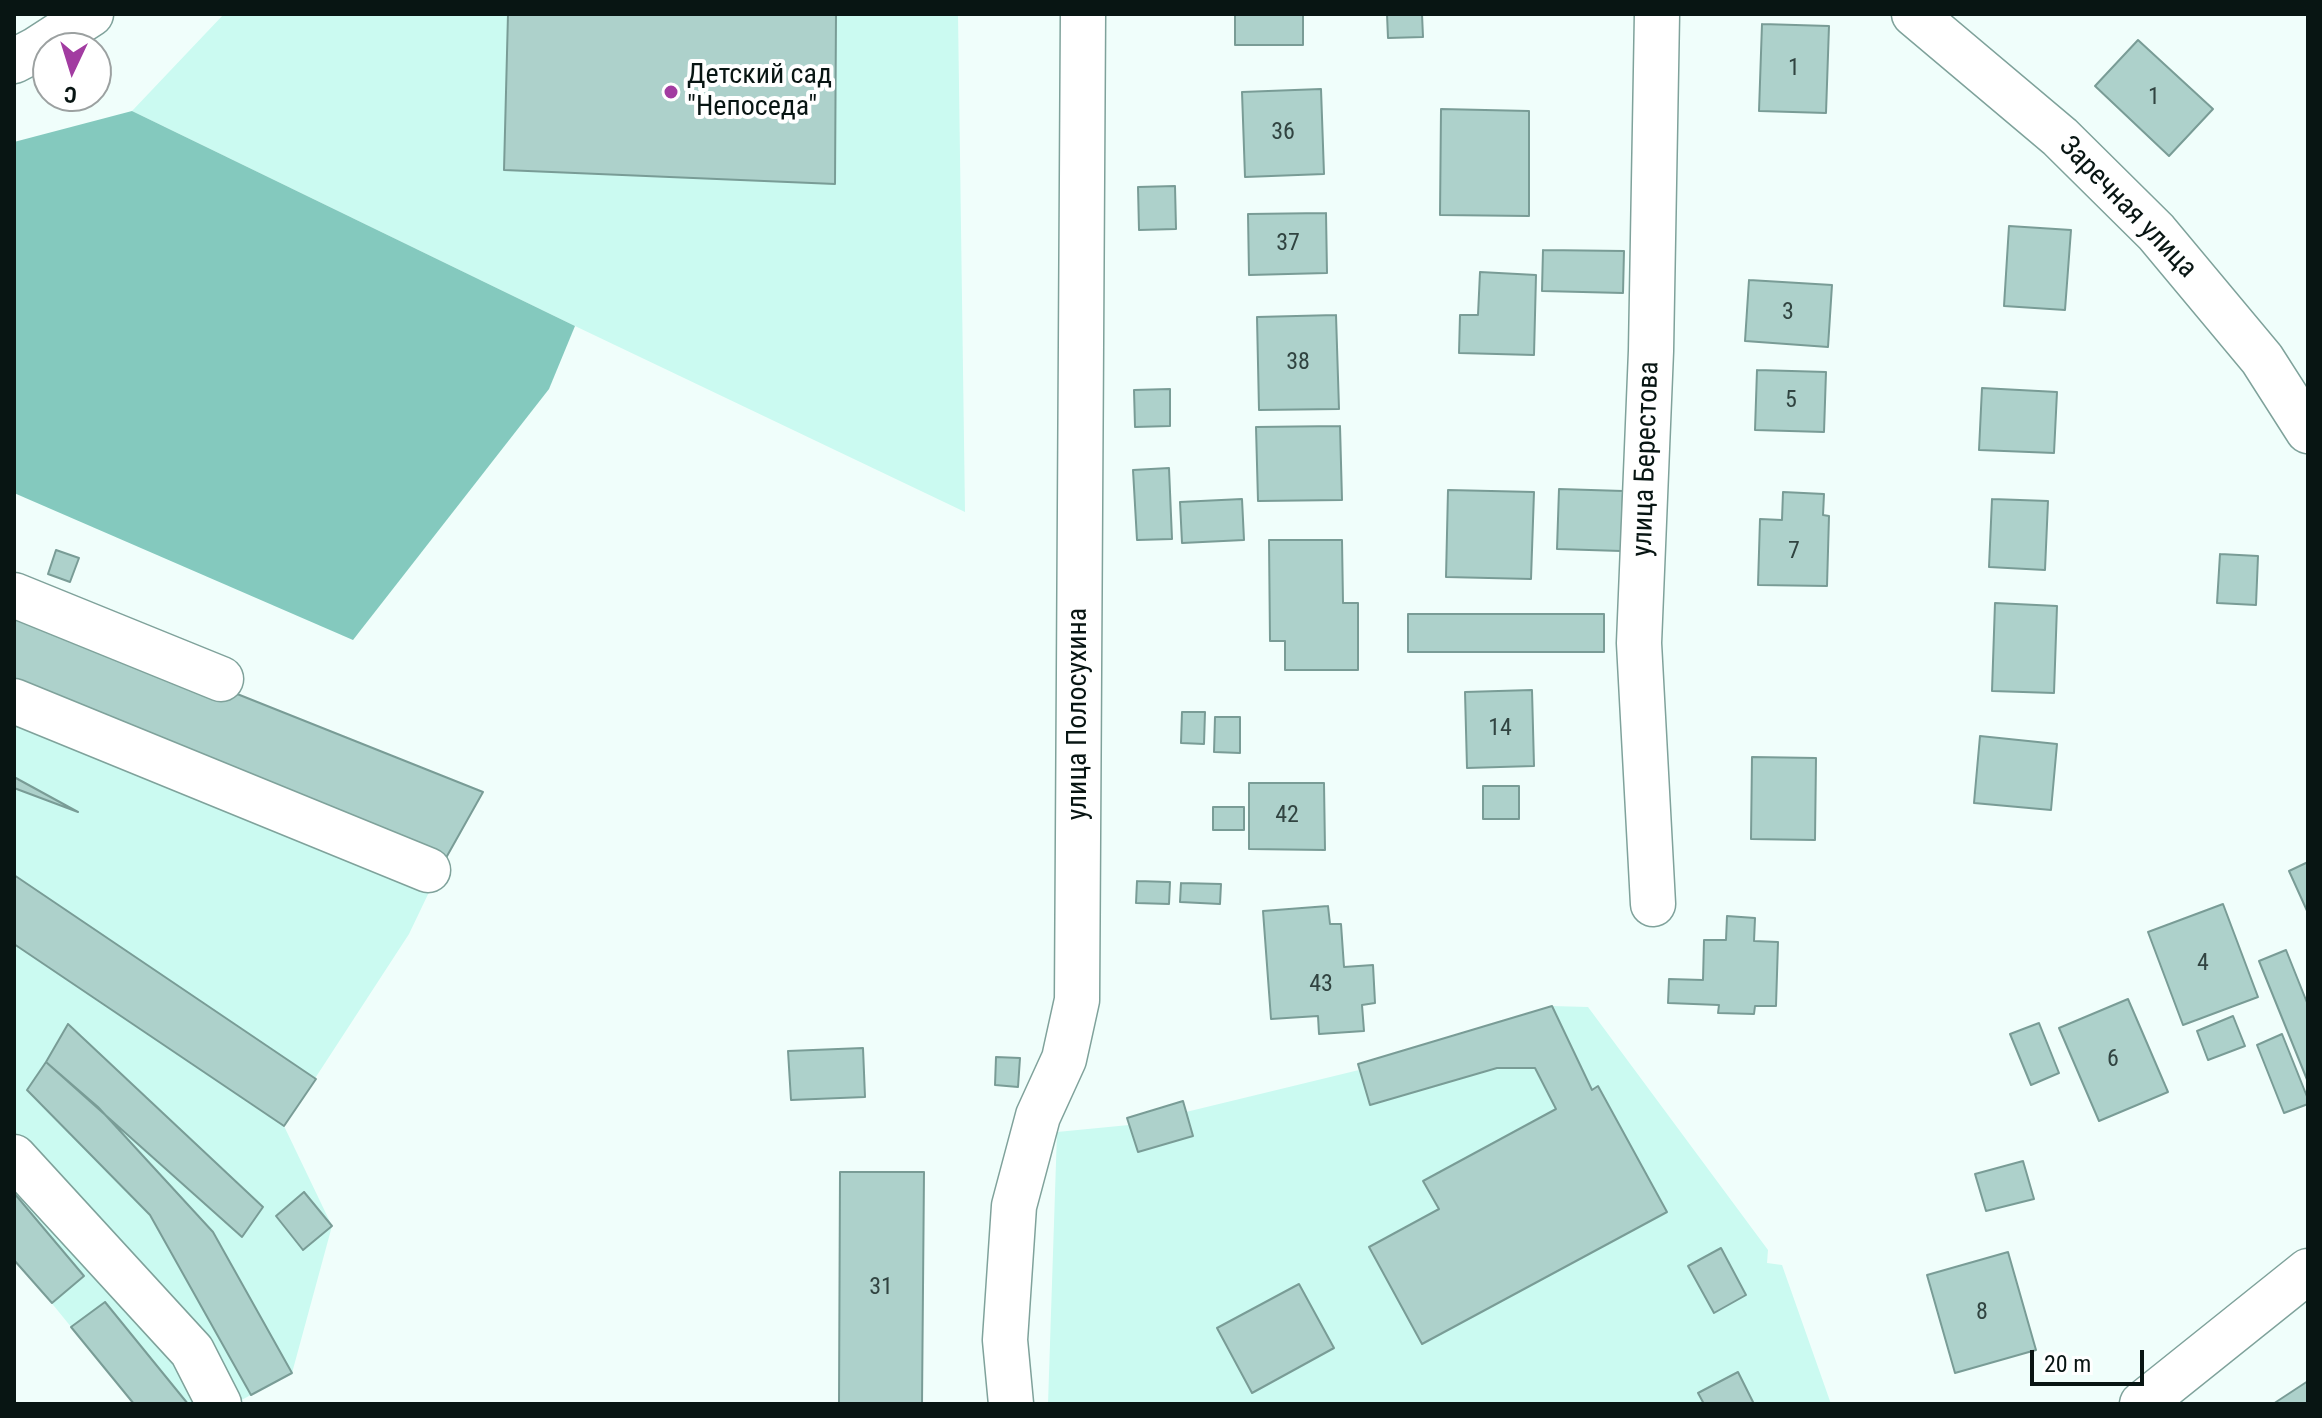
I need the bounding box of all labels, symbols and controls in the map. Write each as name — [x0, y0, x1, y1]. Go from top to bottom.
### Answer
north arrow — [32, 32, 112, 112]
house number: 1 — [1788, 55, 1800, 83]
place label: Детский сад "Непоседа" — [687, 59, 832, 125]
text: С — [63, 82, 78, 107]
marker: Детский сад "Непоседа" — [662, 83, 680, 101]
house number: 1 — [2148, 84, 2160, 112]
house number: 36 — [1271, 119, 1295, 147]
street label: Заречная улица — [2051, 130, 2203, 286]
house number: 37 — [1276, 230, 1300, 258]
house number: 3 — [1782, 299, 1794, 327]
house number: 38 — [1286, 349, 1310, 377]
street label: улица Берестова — [1627, 361, 1667, 557]
house number: 5 — [1785, 387, 1797, 415]
house number: 7 — [1788, 538, 1800, 566]
street label: улица Полосухина — [1062, 608, 1096, 820]
house number: 14 — [1488, 715, 1512, 743]
house number: 42 — [1275, 802, 1299, 830]
house number: 4 — [2197, 950, 2209, 978]
house number: 43 — [1309, 971, 1333, 999]
house number: 6 — [2107, 1046, 2119, 1074]
house number: 31 — [869, 1274, 893, 1302]
house number: 8 — [1976, 1299, 1988, 1327]
scale bar — [2034, 1334, 2148, 1384]
text: 20 m — [2044, 1350, 2091, 1378]

